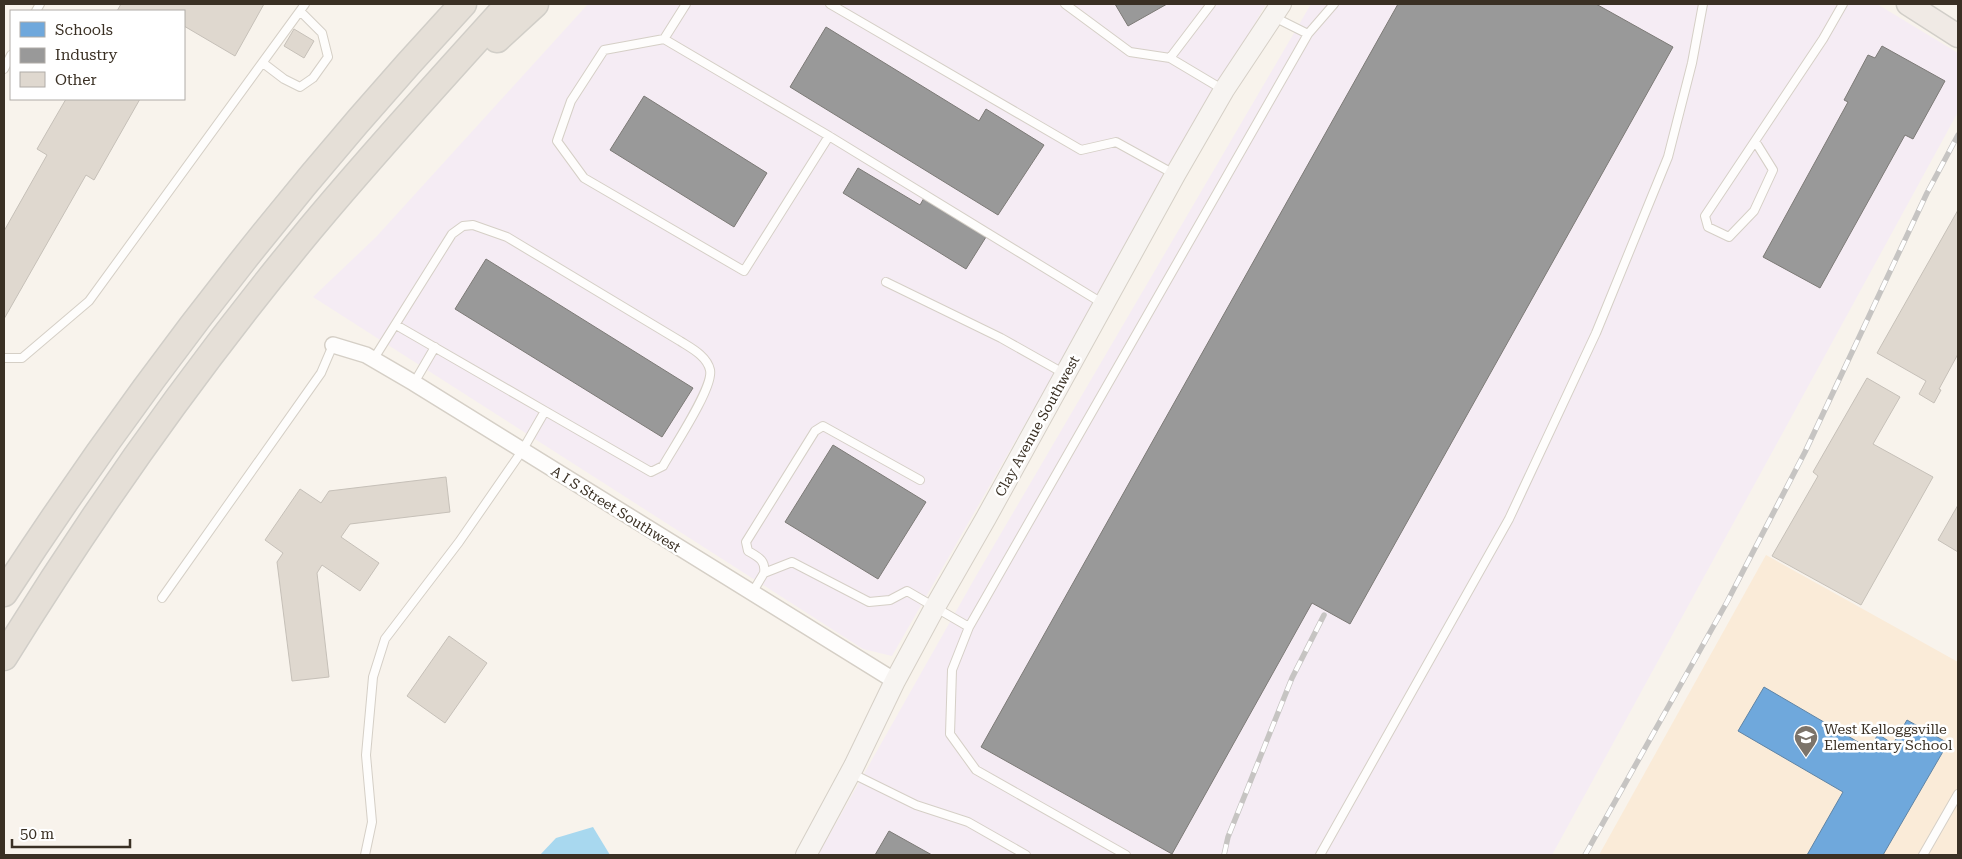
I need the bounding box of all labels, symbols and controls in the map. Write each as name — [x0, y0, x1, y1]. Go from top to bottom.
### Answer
legend — [10, 10, 185, 100]
text: Schools — [55, 21, 113, 39]
text: Industry — [55, 46, 117, 64]
text: Other — [55, 71, 97, 89]
street label: Clay Avenue Southwest — [992, 353, 1082, 499]
street label: A I S Street Southwest — [548, 463, 684, 555]
place label: West Kelloggsville Elementary School — [1824, 721, 1953, 753]
school or university icon: West Kelloggsville Elementary School — [1793, 724, 1819, 758]
scale bar — [12, 816, 130, 848]
text: 50 m — [20, 825, 55, 843]

